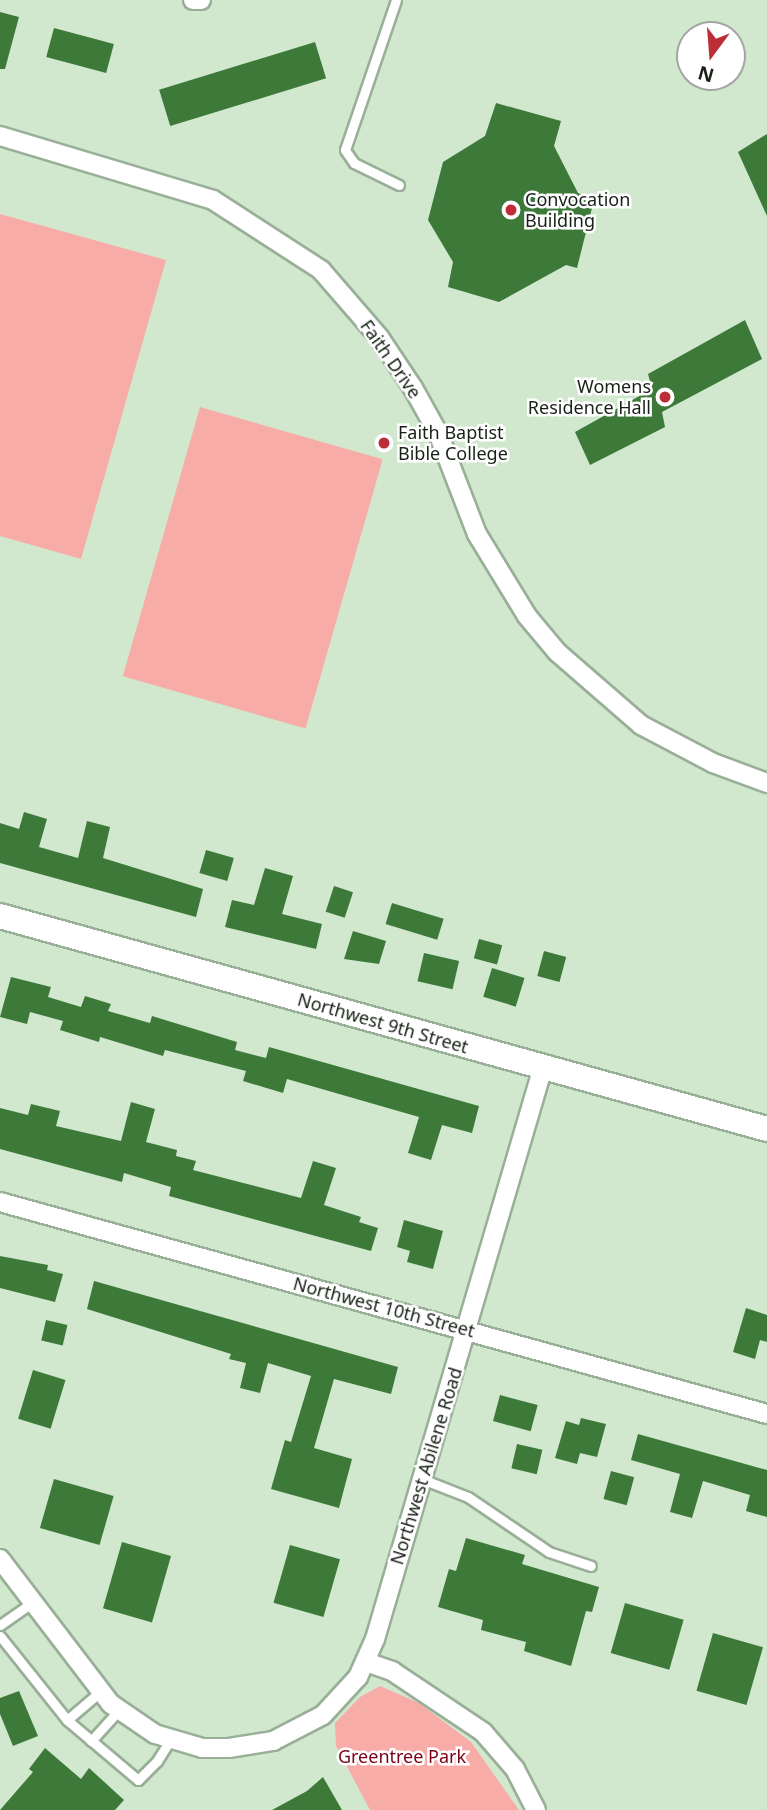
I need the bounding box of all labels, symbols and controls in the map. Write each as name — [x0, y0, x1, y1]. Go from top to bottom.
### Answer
north arrow — [676, 21, 746, 91]
text: N — [695, 60, 717, 89]
place label: Convocation Building — [525, 189, 630, 232]
marker: Convocation Building — [503, 202, 519, 218]
street label: Faith Drive — [356, 316, 426, 402]
place label: Womens Residence Hall — [528, 376, 651, 418]
marker: Womens Residence Hall — [657, 389, 673, 405]
place label: Faith Baptist Bible College — [398, 422, 508, 464]
marker: Faith Baptist Bible College — [376, 435, 392, 451]
street label: Northwest 9th Street — [295, 988, 471, 1058]
street label: Northwest 10th Street — [291, 1272, 477, 1342]
street label: Northwest Abilene Road — [386, 1365, 466, 1567]
park label: Greentree Park — [338, 1745, 466, 1767]

